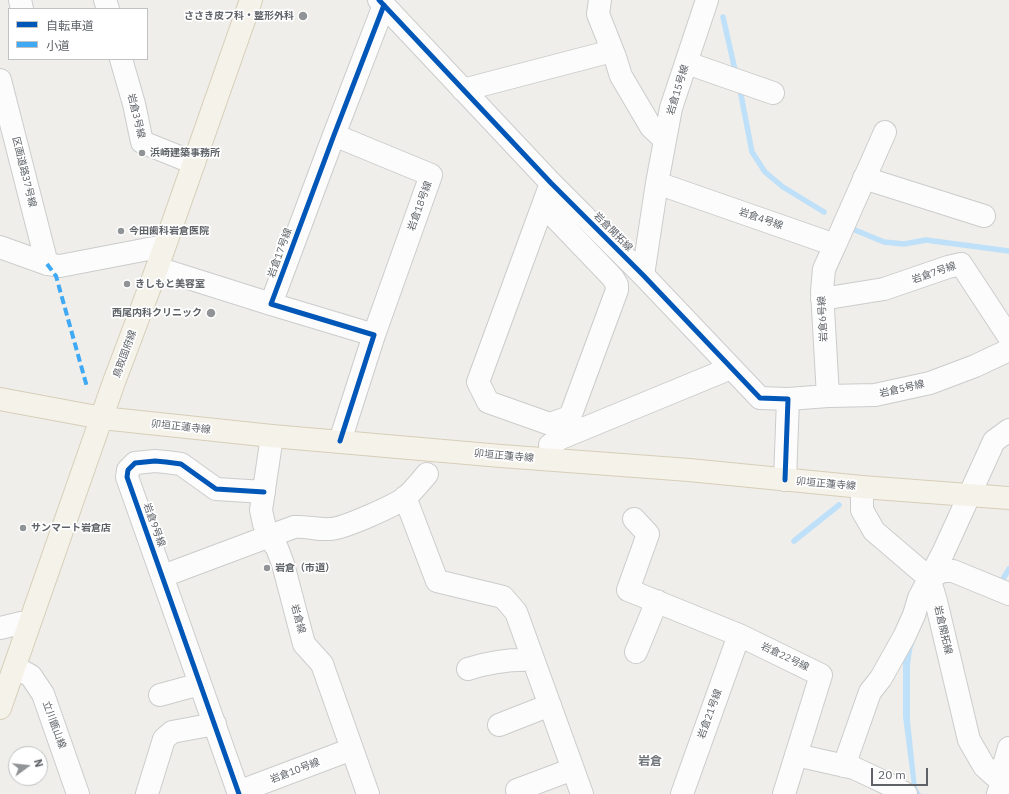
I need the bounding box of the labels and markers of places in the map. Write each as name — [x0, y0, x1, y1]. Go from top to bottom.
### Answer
place label: ささき皮フ科・整形外科 — [184, 10, 294, 22]
marker: ささき皮フ科・整形外科 — [297, 10, 309, 22]
place label: 浜崎建築事務所 — [150, 147, 220, 159]
marker: 浜崎建築事務所 — [137, 148, 147, 158]
place label: 今田歯科岩倉医院 — [129, 225, 209, 237]
marker: 今田歯科岩倉医院 — [116, 226, 126, 236]
place label: きしもと美容室 — [135, 278, 205, 290]
marker: きしもと美容室 — [122, 279, 132, 289]
place label: 西尾内科クリニック — [112, 307, 202, 319]
marker: 西尾内科クリニック — [205, 307, 217, 319]
place label: サンマート岩倉店 — [31, 522, 111, 534]
marker: サンマート岩倉店 — [18, 523, 28, 533]
place label: 岩倉（市道） — [275, 562, 335, 574]
marker: 岩倉（市道） — [262, 563, 272, 573]

